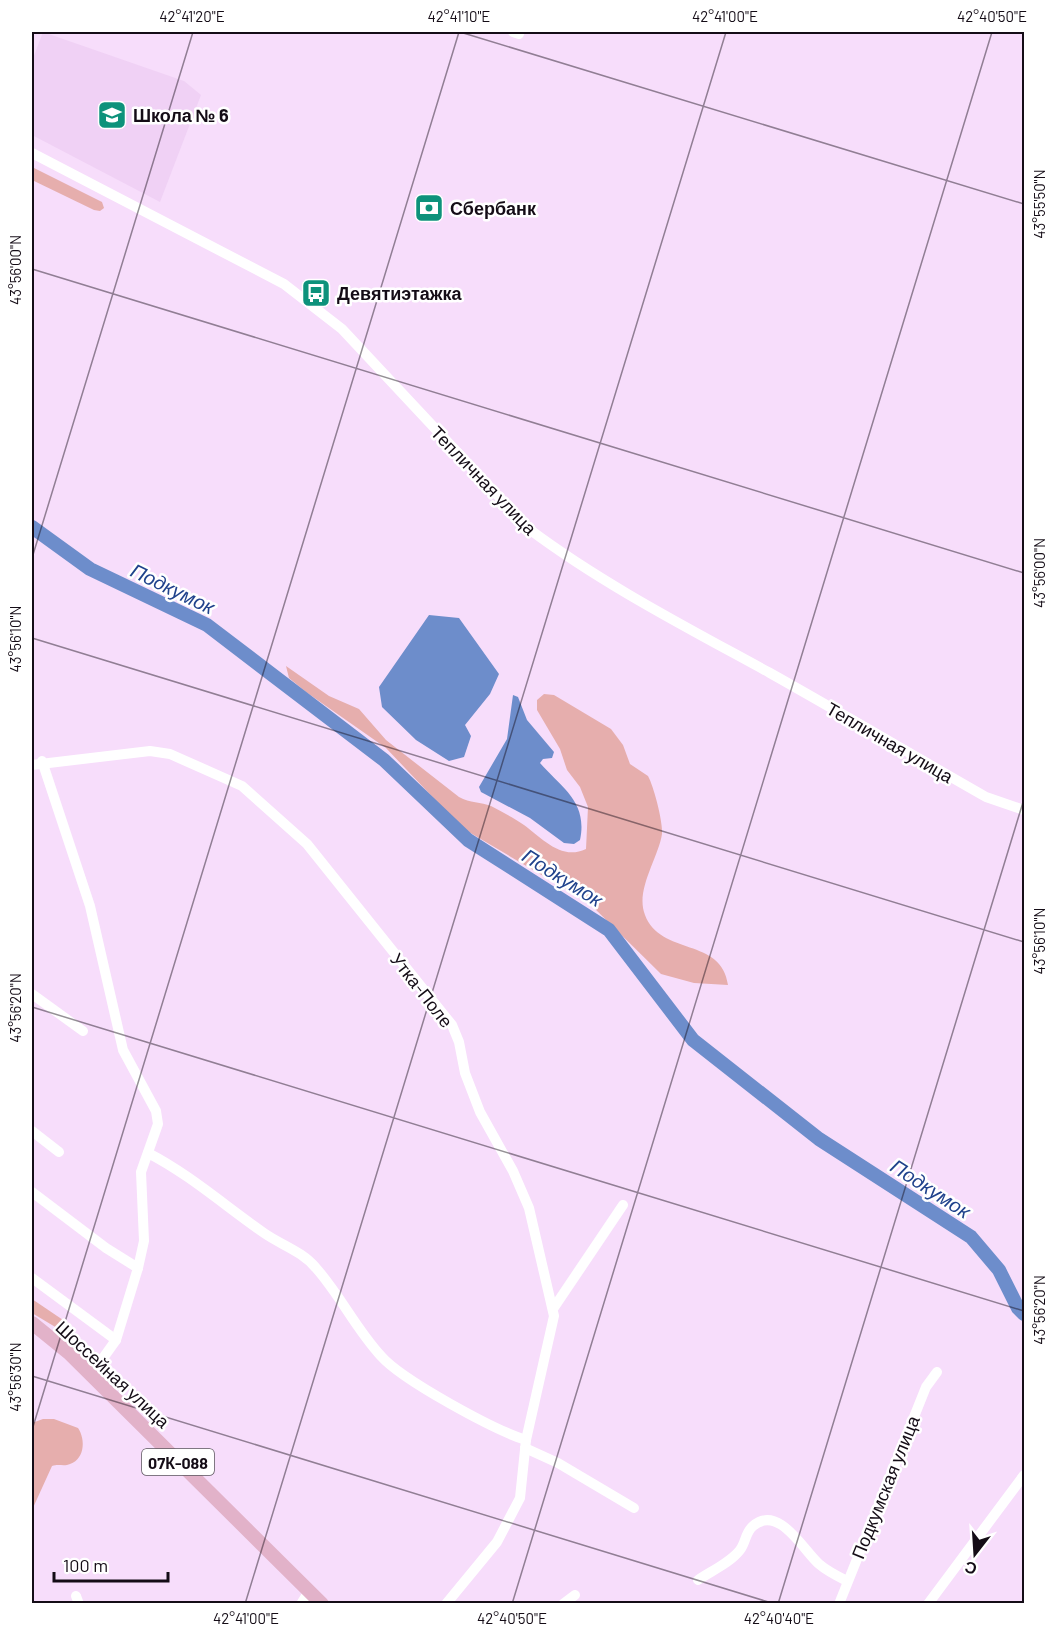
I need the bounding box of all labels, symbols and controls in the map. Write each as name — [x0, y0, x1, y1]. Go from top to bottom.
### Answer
text: 42°41'20"E — [159, 7, 225, 25]
text: 42°41'10"E — [428, 7, 490, 25]
text: 42°41'00"E — [692, 7, 758, 25]
text: 42°40'50"E — [957, 7, 1027, 25]
school or university icon: Школа № 6 — [96, 99, 128, 131]
place label: Школа № 6 — [133, 104, 229, 126]
text: 43°55'50"N — [1030, 169, 1048, 239]
bank icon: Сбербанк — [413, 192, 445, 224]
place label: Сбербанк — [450, 197, 537, 219]
text: 43°56'00"N — [6, 235, 24, 305]
bus stop icon: Девятиэтажка — [300, 277, 332, 309]
place label: Девятиэтажка — [337, 282, 463, 304]
street label: Тепличная улица — [427, 421, 542, 540]
text: 43°56'00"N — [1030, 538, 1048, 608]
water label: Подкумок — [127, 557, 220, 619]
text: 43°56'10"N — [6, 606, 24, 672]
street label: Тепличная улица — [823, 697, 958, 788]
water label: Подкумок — [518, 843, 609, 912]
text: 43°56'10"N — [1030, 908, 1048, 974]
street label: Утка-Поле — [386, 949, 458, 1031]
text: 43°56'20"N — [6, 973, 24, 1043]
water label: Подкумок — [887, 1153, 977, 1224]
text: 43°56'20"N — [1030, 1275, 1048, 1345]
street label: Шоссейная улица — [52, 1316, 175, 1433]
text: 43°56'30"N — [6, 1342, 24, 1412]
street label: Подкумская улица — [846, 1411, 924, 1562]
road number: 07К-088 — [142, 1449, 214, 1475]
north arrow — [945, 1524, 1005, 1584]
scale bar — [54, 1545, 168, 1583]
text: 100 m — [63, 1554, 108, 1576]
text: С — [962, 1558, 979, 1580]
text: 42°41'00"E — [213, 1609, 279, 1627]
text: 42°40'50"E — [477, 1609, 547, 1627]
text: 42°40'40"E — [744, 1609, 814, 1627]

